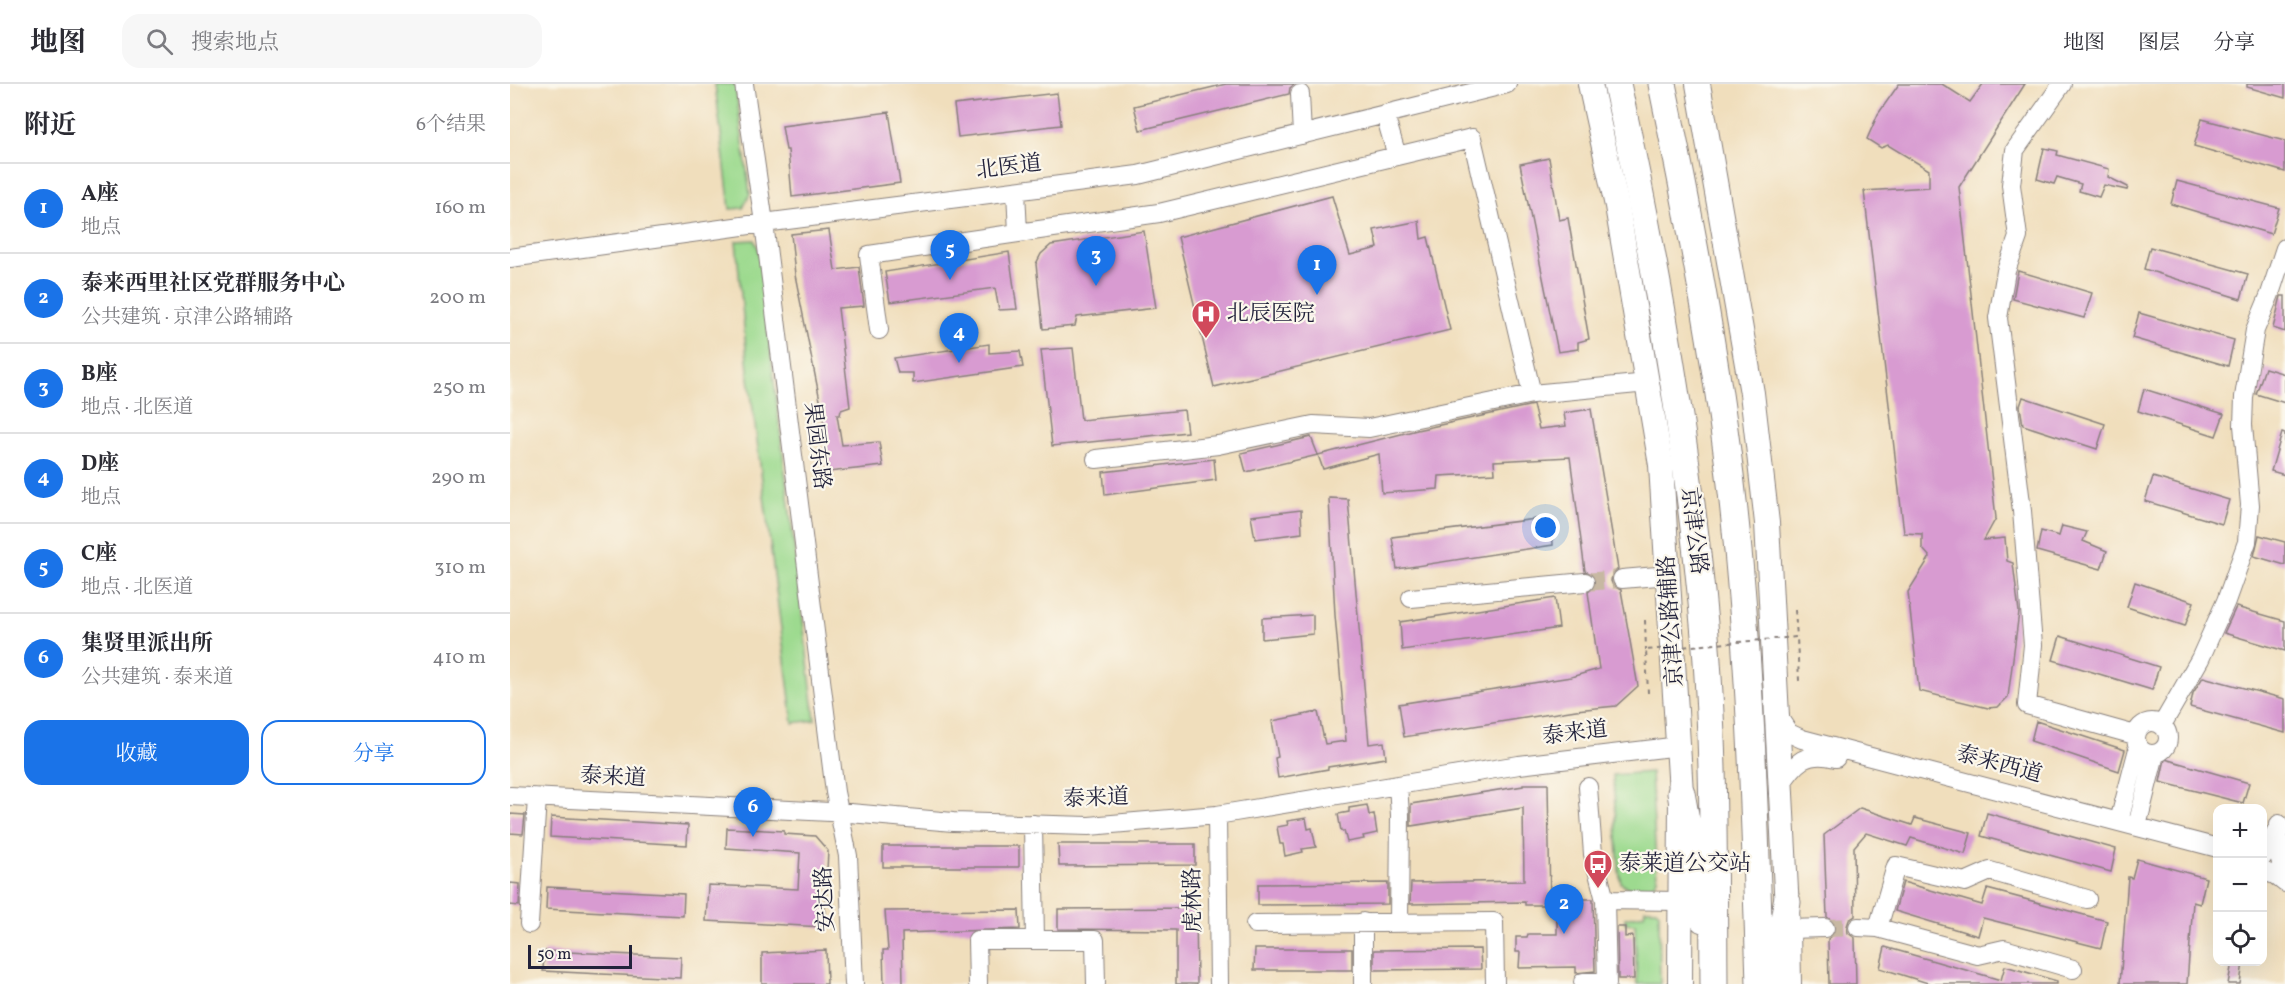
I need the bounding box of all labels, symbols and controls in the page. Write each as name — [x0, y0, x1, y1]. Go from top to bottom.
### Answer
search box — [122, 14, 542, 68]
text: 地图 — [30, 24, 86, 63]
icon: search — [143, 25, 176, 58]
text: 搜索地点 — [191, 28, 279, 59]
text: 地图 — [2063, 29, 2105, 58]
text: 图层 — [2138, 29, 2180, 58]
text: 分享 — [2213, 29, 2255, 58]
text: 附近 — [24, 108, 76, 144]
text: 6个结果 — [416, 111, 486, 139]
street label: 北医道 — [974, 149, 1044, 187]
text: A座 — [81, 179, 119, 210]
text: 1 — [39, 194, 48, 222]
text: 160 m — [434, 194, 486, 222]
text: 地点 — [81, 214, 121, 242]
pin: 5 — [930, 230, 970, 280]
pin: 3 — [1076, 236, 1116, 286]
pin: 1 — [1298, 246, 1336, 295]
text: 泰来西里社区党群服务中心 — [81, 269, 345, 300]
text: 2 — [38, 284, 49, 312]
text: 200 m — [429, 284, 486, 312]
hospital icon: 北辰医院 — [1190, 298, 1222, 340]
place label: 北辰医院 — [1227, 299, 1315, 330]
text: 公共建筑 · 京津公路辅路 — [81, 304, 293, 332]
pin: 4 — [940, 314, 978, 363]
text: B座 — [81, 359, 118, 390]
text: 3 — [38, 374, 49, 402]
text: 250 m — [432, 374, 486, 402]
text: 地点 · 北医道 — [81, 394, 193, 422]
street label: 果园东路 — [795, 400, 837, 492]
text: D座 — [81, 449, 119, 480]
text: 4 — [37, 464, 50, 492]
text: 290 m — [431, 464, 486, 492]
text: 地点 — [81, 484, 121, 512]
street label: 京津公路 — [1672, 485, 1714, 577]
your location — [1531, 513, 1560, 542]
text: C座 — [81, 539, 117, 570]
text: 5 — [39, 554, 48, 582]
text: 310 m — [434, 554, 486, 582]
street label: 京津公路辅路 — [1652, 554, 1692, 688]
text: 地点 · 北医道 — [81, 574, 193, 602]
text: 集贤里派出所 — [81, 629, 213, 660]
text: 6 — [38, 644, 49, 672]
text: 410 m — [433, 644, 486, 672]
text: 公共建筑 · 泰来道 — [81, 664, 233, 692]
street label: 泰来道 — [1540, 715, 1610, 753]
button: 收藏 — [24, 720, 249, 785]
button: 分享 — [261, 720, 486, 785]
street label: 泰来西道 — [1952, 739, 2046, 791]
street label: 泰来道 — [579, 761, 647, 795]
street label: 泰来道 — [1062, 782, 1130, 816]
pin: 6 — [734, 788, 772, 837]
map controls — [2213, 804, 2267, 966]
button: + — [2213, 804, 2267, 858]
bus stop icon: 泰莱道公交站 — [1582, 848, 1614, 890]
place label: 泰莱道公交站 — [1619, 849, 1751, 880]
button: − — [2213, 858, 2267, 912]
street label: 安达路 — [809, 865, 843, 933]
street label: 虎林路 — [1178, 867, 1210, 933]
pin: 2 — [1544, 884, 1584, 934]
button: locate — [2213, 912, 2267, 966]
scale bar — [528, 942, 632, 970]
text: 50 m — [537, 944, 571, 966]

